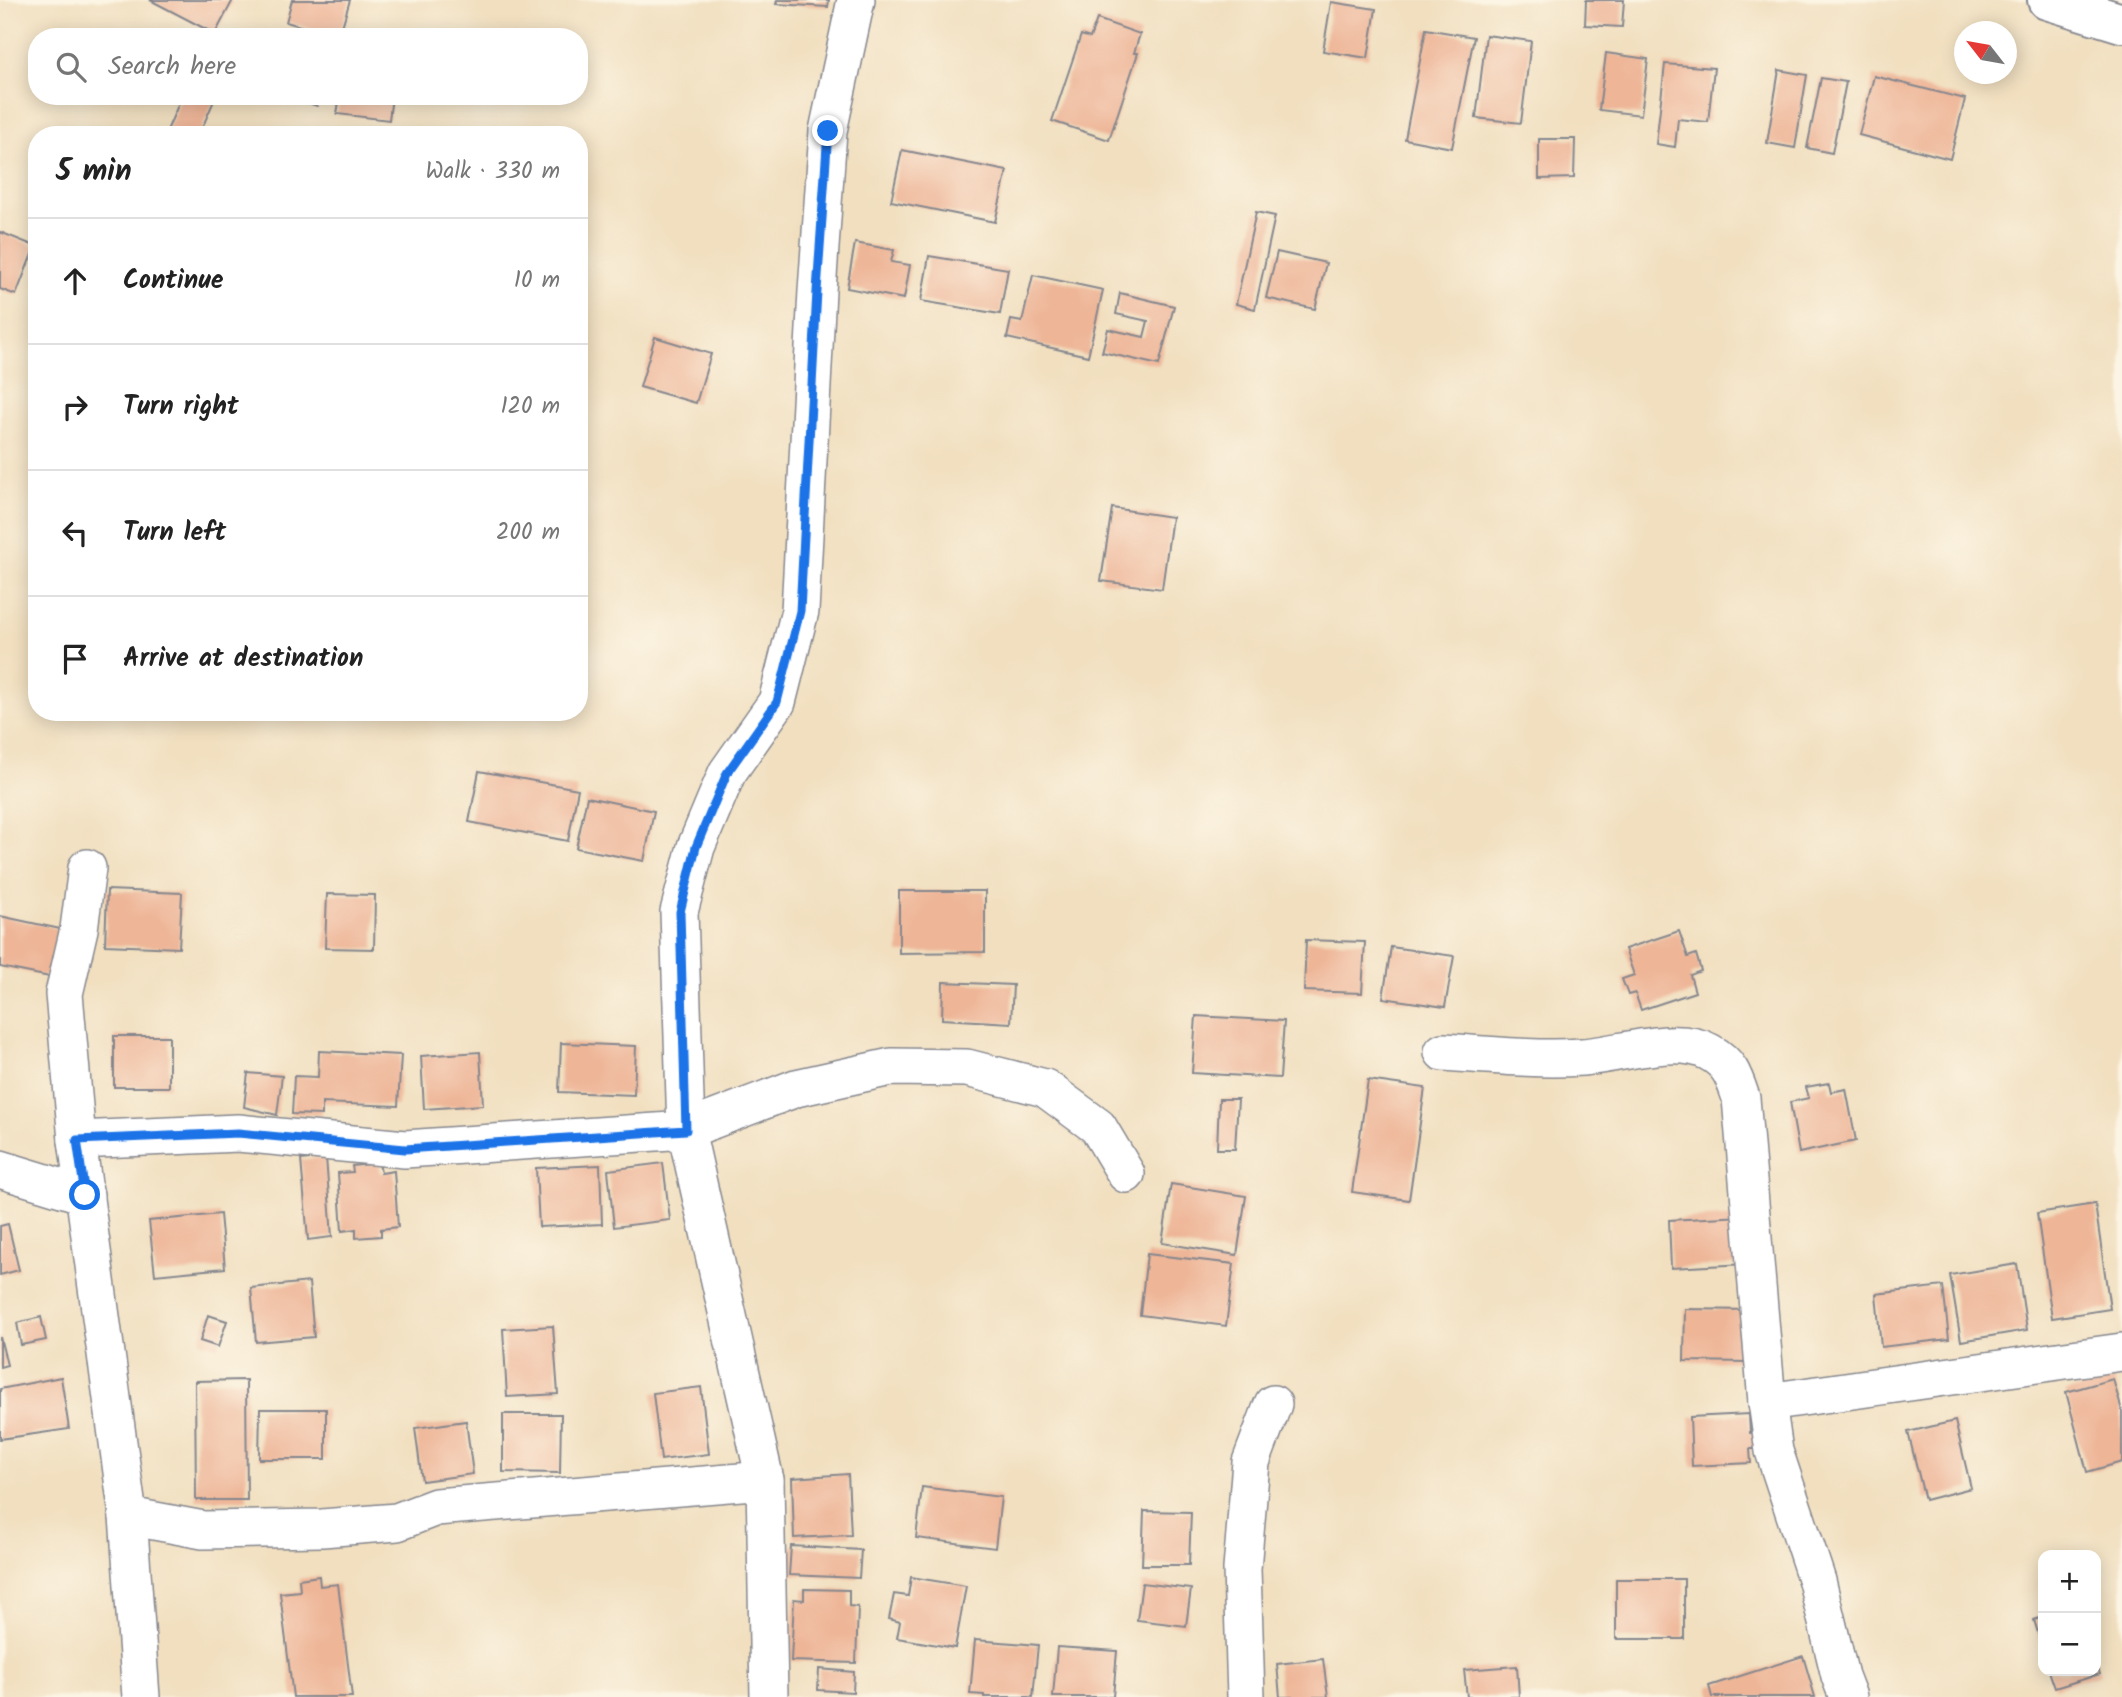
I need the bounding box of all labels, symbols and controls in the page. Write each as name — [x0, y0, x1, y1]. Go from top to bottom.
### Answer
north arrow — [1954, 21, 2017, 84]
search box — [28, 28, 588, 105]
text: Search here — [108, 46, 236, 88]
icon: search — [52, 48, 90, 86]
route end — [812, 115, 843, 146]
text: 5 min — [56, 148, 132, 196]
text: Walk · 330 m — [426, 154, 560, 190]
text: Continue — [123, 260, 224, 302]
icon: ahead — [56, 262, 94, 300]
text: 10 m — [514, 263, 560, 299]
text: Turn right — [123, 386, 239, 428]
icon: right — [56, 388, 94, 426]
text: 120 m — [500, 389, 560, 425]
text: Turn left — [123, 512, 226, 554]
icon: left — [56, 514, 94, 552]
text: 200 m — [496, 515, 560, 551]
text: Arrive at destination — [123, 638, 363, 680]
icon: arrive — [56, 640, 94, 678]
route start — [69, 1179, 100, 1210]
map controls — [2038, 1550, 2101, 1676]
button: + — [2038, 1550, 2101, 1613]
button: − — [2038, 1613, 2101, 1676]

